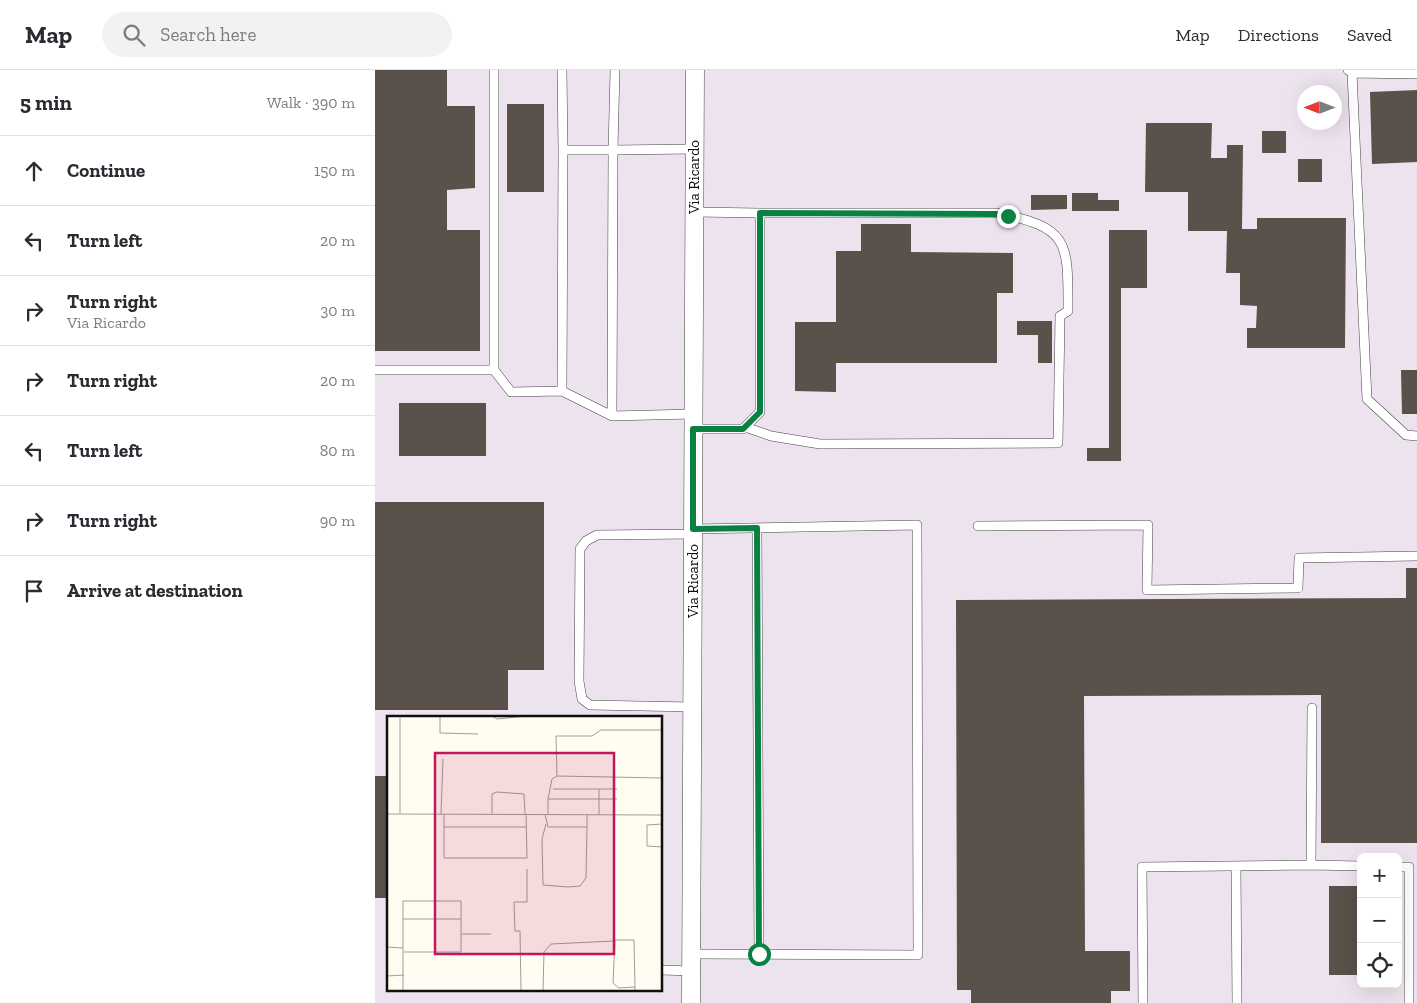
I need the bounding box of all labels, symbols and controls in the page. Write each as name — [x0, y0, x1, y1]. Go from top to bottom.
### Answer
search box — [102, 12, 452, 57]
text: Map — [25, 20, 72, 49]
icon: search — [120, 21, 148, 49]
text: Search here — [160, 23, 257, 46]
text: Map — [1175, 24, 1210, 46]
text: Directions — [1238, 24, 1319, 46]
text: Saved — [1347, 24, 1392, 46]
north arrow — [1297, 85, 1342, 130]
text: 5 min — [20, 90, 72, 115]
text: Walk · 390 m — [267, 93, 355, 112]
street label: Via Ricardo — [685, 140, 703, 215]
icon: ahead — [20, 157, 48, 185]
text: Continue — [67, 159, 145, 182]
text: 150 m — [314, 161, 355, 180]
route end — [997, 205, 1020, 228]
icon: left — [20, 227, 48, 255]
text: Turn left — [67, 229, 142, 252]
text: 20 m — [320, 231, 355, 250]
text: Turn right — [67, 290, 157, 313]
icon: right — [20, 297, 48, 325]
text: 30 m — [321, 301, 355, 320]
text: Via Ricardo — [67, 313, 146, 332]
icon: right — [20, 367, 48, 395]
text: Turn right — [67, 369, 157, 392]
text: 20 m — [320, 371, 355, 390]
icon: left — [20, 437, 48, 465]
text: Turn left — [67, 439, 142, 462]
text: 80 m — [320, 441, 355, 460]
icon: right — [20, 507, 48, 535]
text: Turn right — [67, 509, 157, 532]
text: 90 m — [320, 511, 355, 530]
street label: Via Ricardo — [684, 544, 702, 619]
icon: arrive — [20, 577, 48, 605]
text: Arrive at destination — [67, 579, 243, 602]
inset map — [387, 716, 663, 990]
map controls — [1357, 853, 1402, 988]
button: + — [1357, 853, 1402, 898]
button: − — [1357, 898, 1402, 943]
route start — [748, 943, 771, 966]
button: locate — [1357, 943, 1402, 988]

